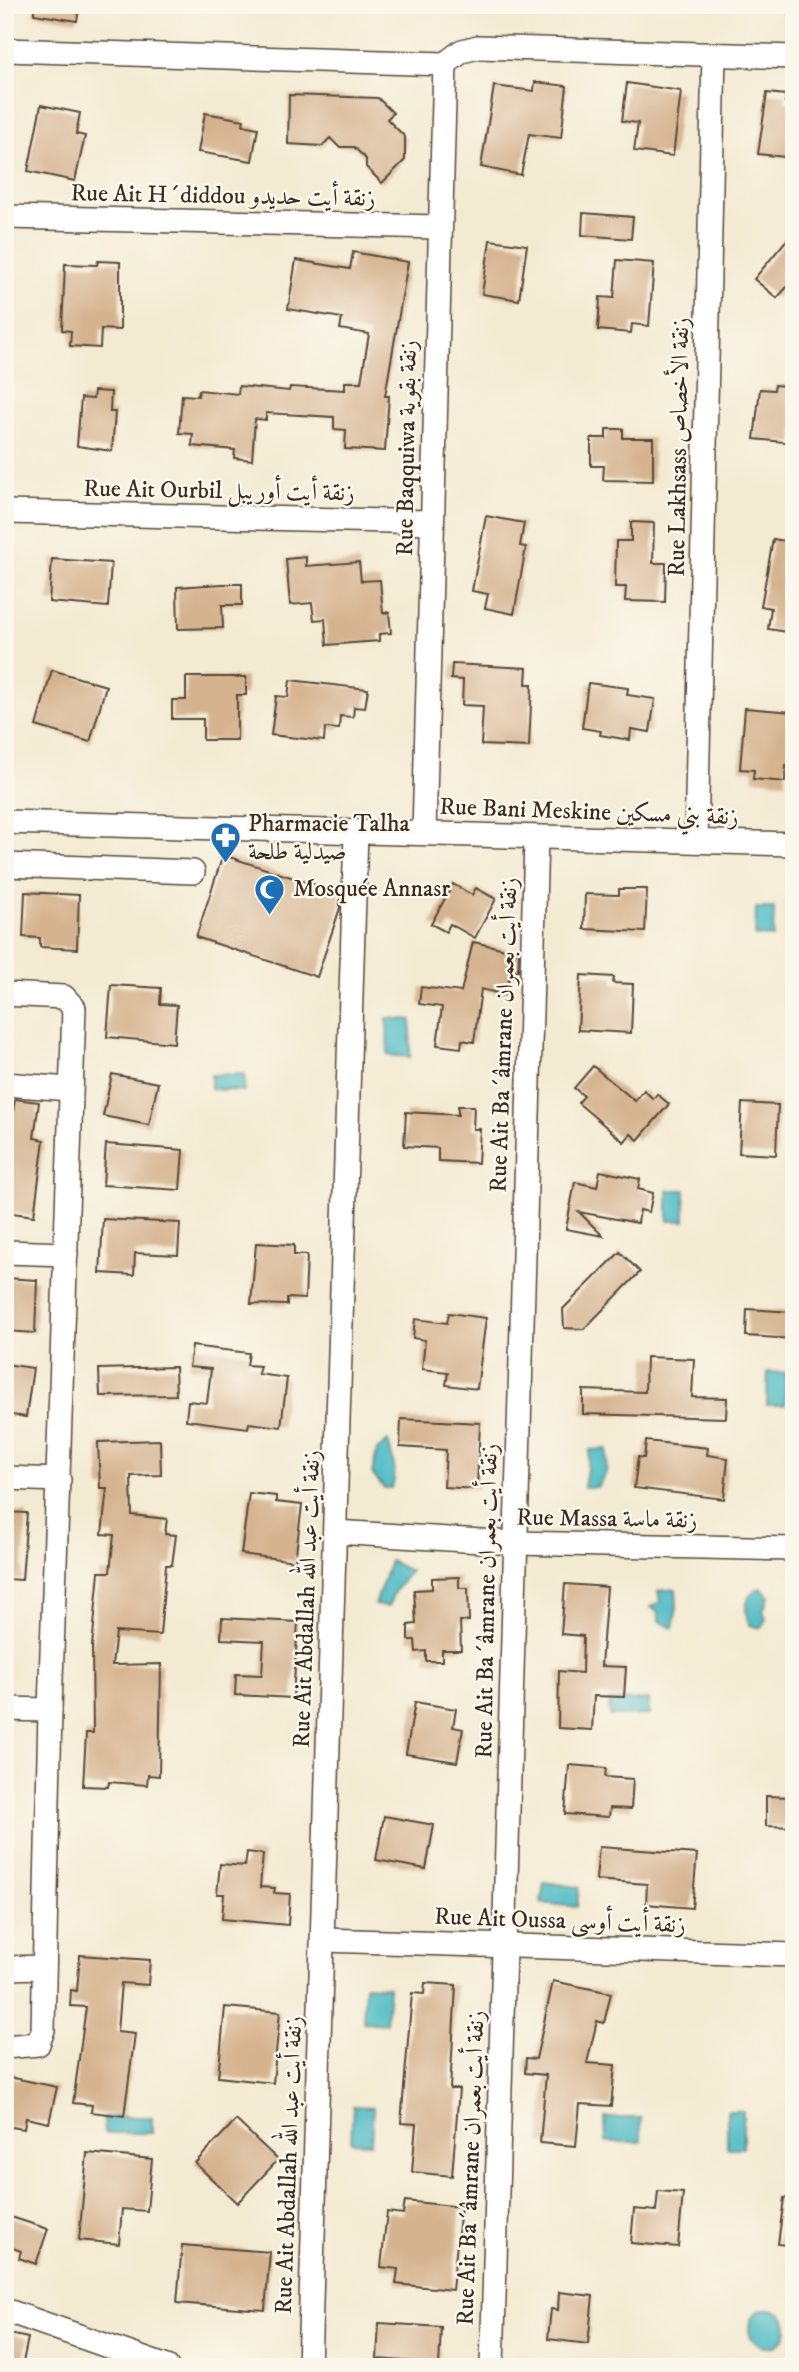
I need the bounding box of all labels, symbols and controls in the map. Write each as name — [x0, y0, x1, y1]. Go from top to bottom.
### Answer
street label: Rue Ait H´diddou زنقة أيت حديدو — [70, 175, 376, 214]
street label: Rue Lakhsass زنقة الأخصاص — [660, 317, 696, 577]
street label: Rue Baqquiwa زنقة بقوية — [390, 340, 424, 556]
street label: Rue Ait Ourbil زنقة أيت أوريبل — [83, 471, 355, 509]
street label: Rue Bani Meskine زنقة بني مسكين — [439, 792, 739, 838]
place label: Pharmacie Talha صيدلية طلحة — [248, 809, 411, 867]
pharmacy icon: Pharmacie Talha صيدلية طلحة — [208, 821, 242, 865]
mosque icon: Mosquée Annasr — [253, 872, 287, 916]
place label: Mosquée Annasr — [293, 874, 450, 904]
street label: Rue Ait Ba´âmrane زنقة أيت بعمران — [481, 877, 524, 1193]
street label: Rue Ait Ba´âmrane زنقة أيت بعمران — [466, 1443, 505, 1759]
street label: Rue Ait Abdallah زنقة أيت عبد الله — [282, 1449, 327, 1749]
street label: Rue Massa زنقة ماسة — [516, 1502, 698, 1536]
street label: Rue Ait Oussa زنقة أيت أوسى — [434, 1899, 686, 1941]
street label: Rue Ait Ba´âmrane زنقة أيت بعمران — [448, 2010, 491, 2326]
street label: Rue Ait Abdallah زنقة أيت عبد الله — [264, 2015, 309, 2315]

